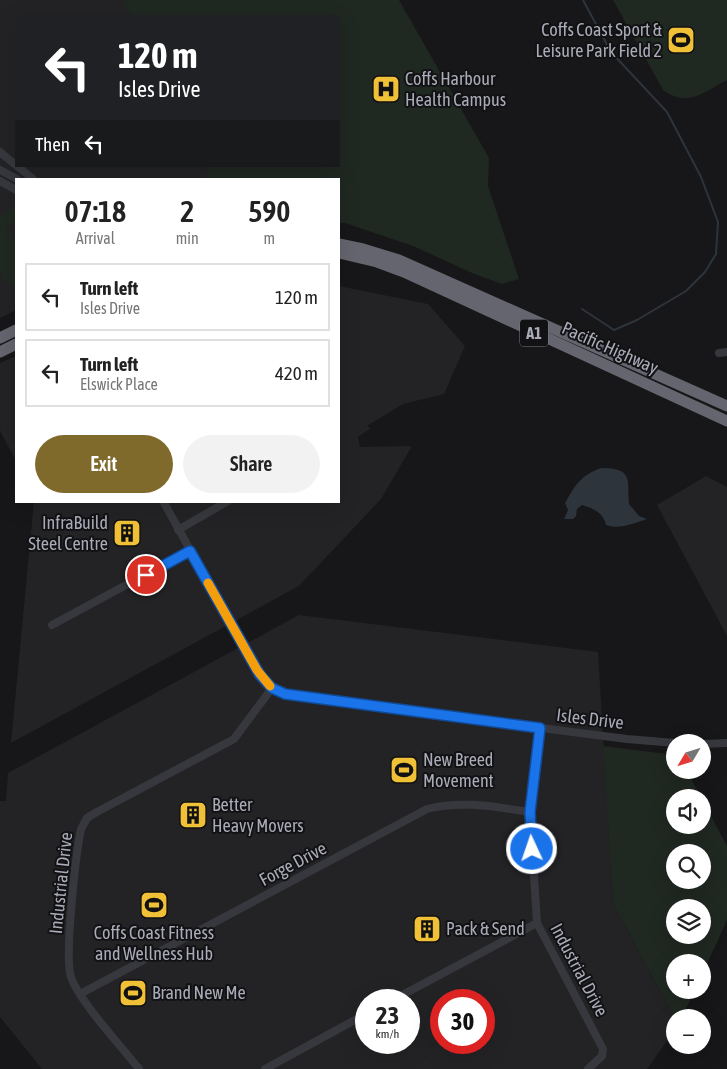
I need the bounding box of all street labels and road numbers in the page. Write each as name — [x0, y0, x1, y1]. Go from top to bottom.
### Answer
street label: Pacific Highway — [559, 317, 662, 378]
road number: A1 — [520, 319, 548, 346]
street label: Isles Drive — [555, 704, 625, 733]
street label: Industrial Drive — [45, 831, 76, 935]
street label: Forge Drive — [256, 837, 330, 890]
street label: Industrial Drive — [546, 920, 613, 1020]

